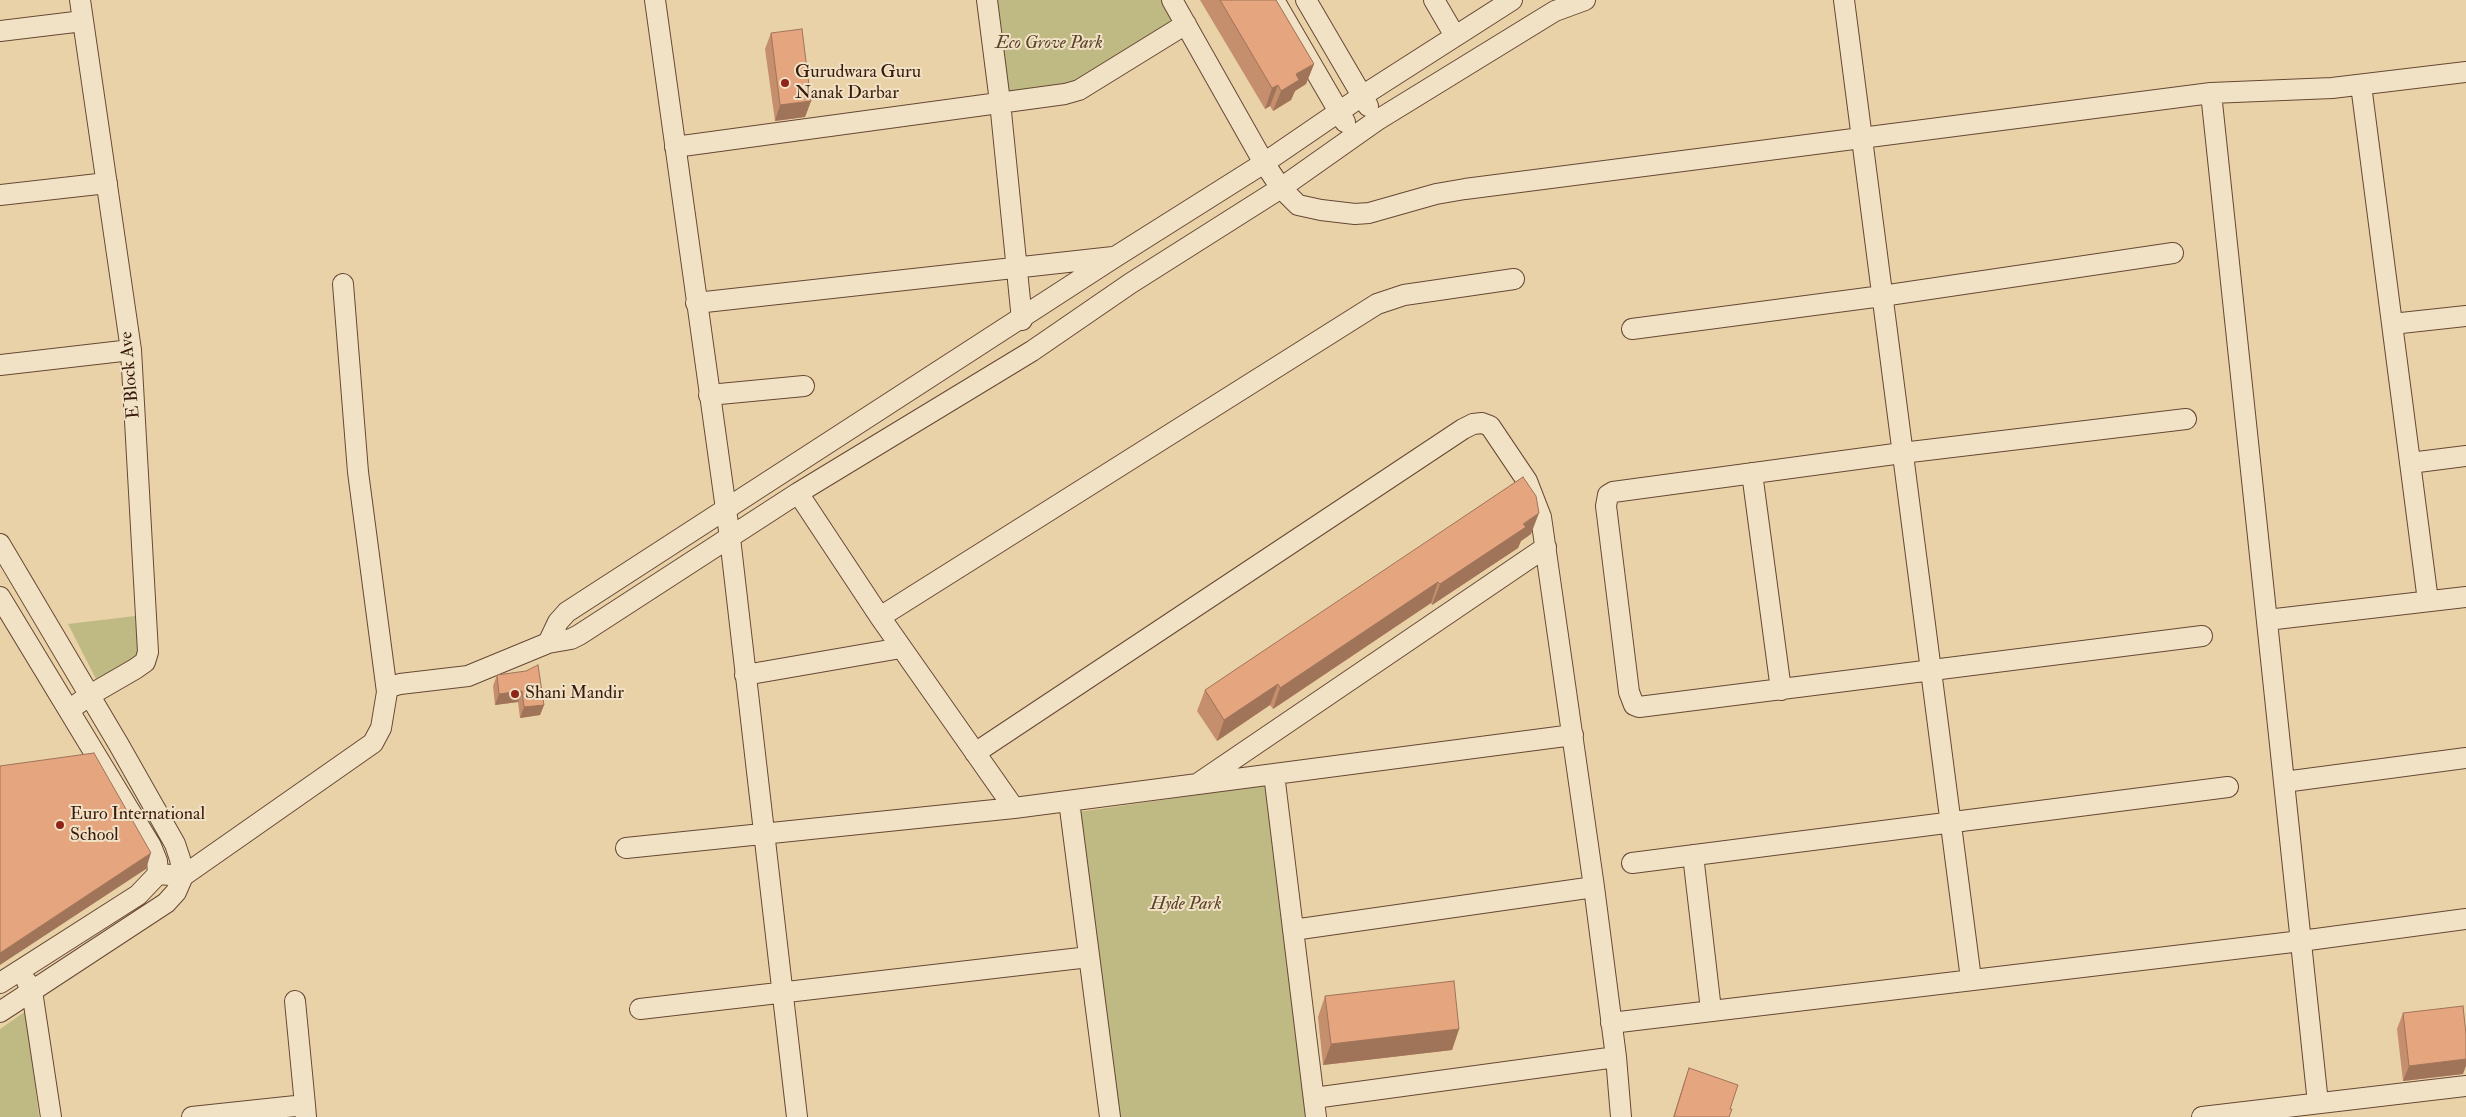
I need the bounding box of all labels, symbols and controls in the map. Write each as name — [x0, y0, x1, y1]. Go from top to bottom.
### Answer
park label: Eco Grove Park — [995, 33, 1103, 55]
place label: Gurudwara Guru Nanak Darbar — [795, 62, 921, 104]
marker: Gurudwara Guru Nanak Darbar — [779, 77, 791, 89]
street label: E Block Ave — [116, 330, 146, 420]
place label: Shani Mandir — [525, 683, 624, 705]
marker: Shani Mandir — [509, 688, 521, 700]
place label: Euro International School — [70, 804, 205, 846]
marker: Euro International School — [54, 819, 66, 831]
park label: Hyde Park — [1150, 894, 1222, 916]

